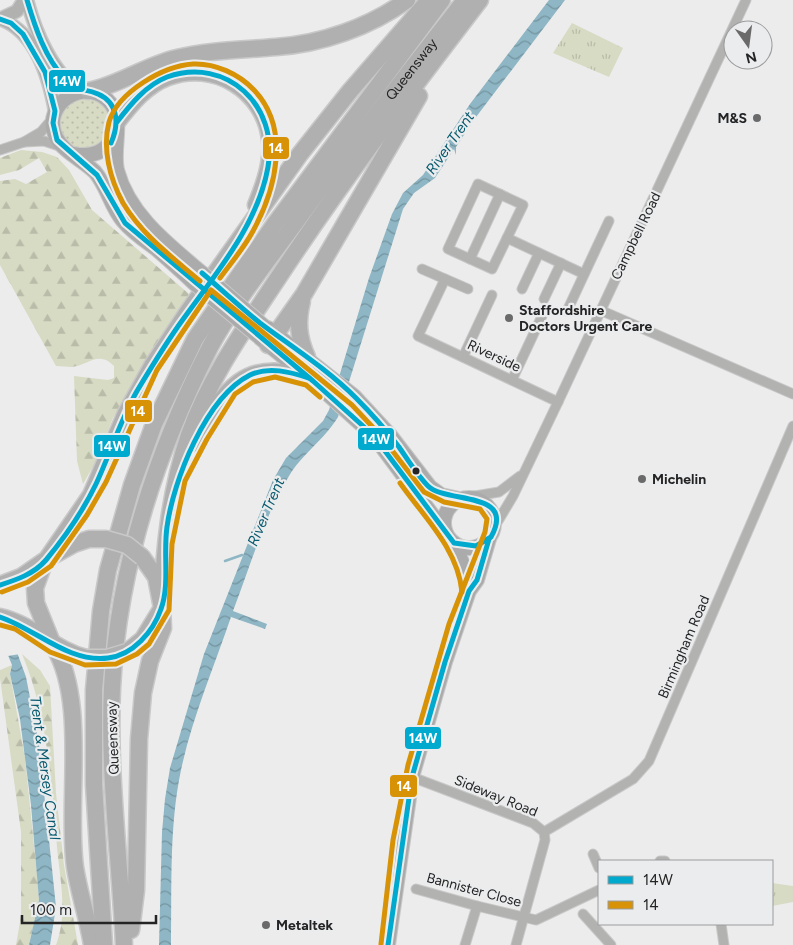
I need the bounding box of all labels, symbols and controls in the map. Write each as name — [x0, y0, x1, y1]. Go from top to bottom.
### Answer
north arrow — [723, 20, 773, 70]
street label: Queensway — [382, 34, 441, 104]
text: N — [744, 48, 758, 67]
line badge: 14W — [48, 69, 86, 93]
text: 14W — [53, 73, 81, 90]
water label: River Trent — [422, 108, 478, 178]
place label: M&S — [717, 110, 747, 127]
marker: M&S — [751, 112, 763, 124]
line badge: 14 — [262, 136, 290, 160]
text: 14 — [269, 140, 284, 157]
street label: Campbell Road — [608, 190, 664, 282]
place label: Staffordshire Doctors Urgent Care — [519, 302, 653, 335]
marker: Staffordshire Doctors Urgent Care — [503, 312, 515, 324]
street label: Riverside — [465, 336, 524, 376]
line badge: 14 — [124, 399, 153, 423]
text: 14 — [131, 403, 146, 420]
line badge: 14W — [357, 427, 395, 451]
text: 14W — [362, 431, 390, 448]
line badge: 14W — [93, 434, 131, 458]
text: 14W — [98, 438, 126, 455]
unlabelled marker — [411, 466, 421, 476]
place label: Michelin — [652, 471, 706, 488]
marker: Michelin — [636, 473, 648, 485]
water label: River Trent — [244, 475, 289, 549]
street label: Birmingham Road — [655, 593, 713, 701]
water label: Trent & Mersey Canal — [26, 695, 64, 842]
street label: Queensway — [103, 700, 123, 775]
line badge: 14W — [404, 726, 442, 750]
text: 14W — [409, 730, 437, 747]
street label: Sideway Road — [452, 772, 540, 820]
line badge: 14 — [389, 774, 418, 798]
text: 14 — [397, 778, 412, 795]
legend — [598, 860, 773, 925]
street label: Bannister Close — [425, 869, 524, 911]
text: 14W — [643, 871, 674, 889]
scale bar — [22, 892, 156, 924]
text: 14 — [643, 896, 659, 914]
text: 100 m — [30, 901, 72, 919]
place label: Metaltek — [276, 917, 333, 934]
marker: Metaltek — [260, 919, 272, 931]

